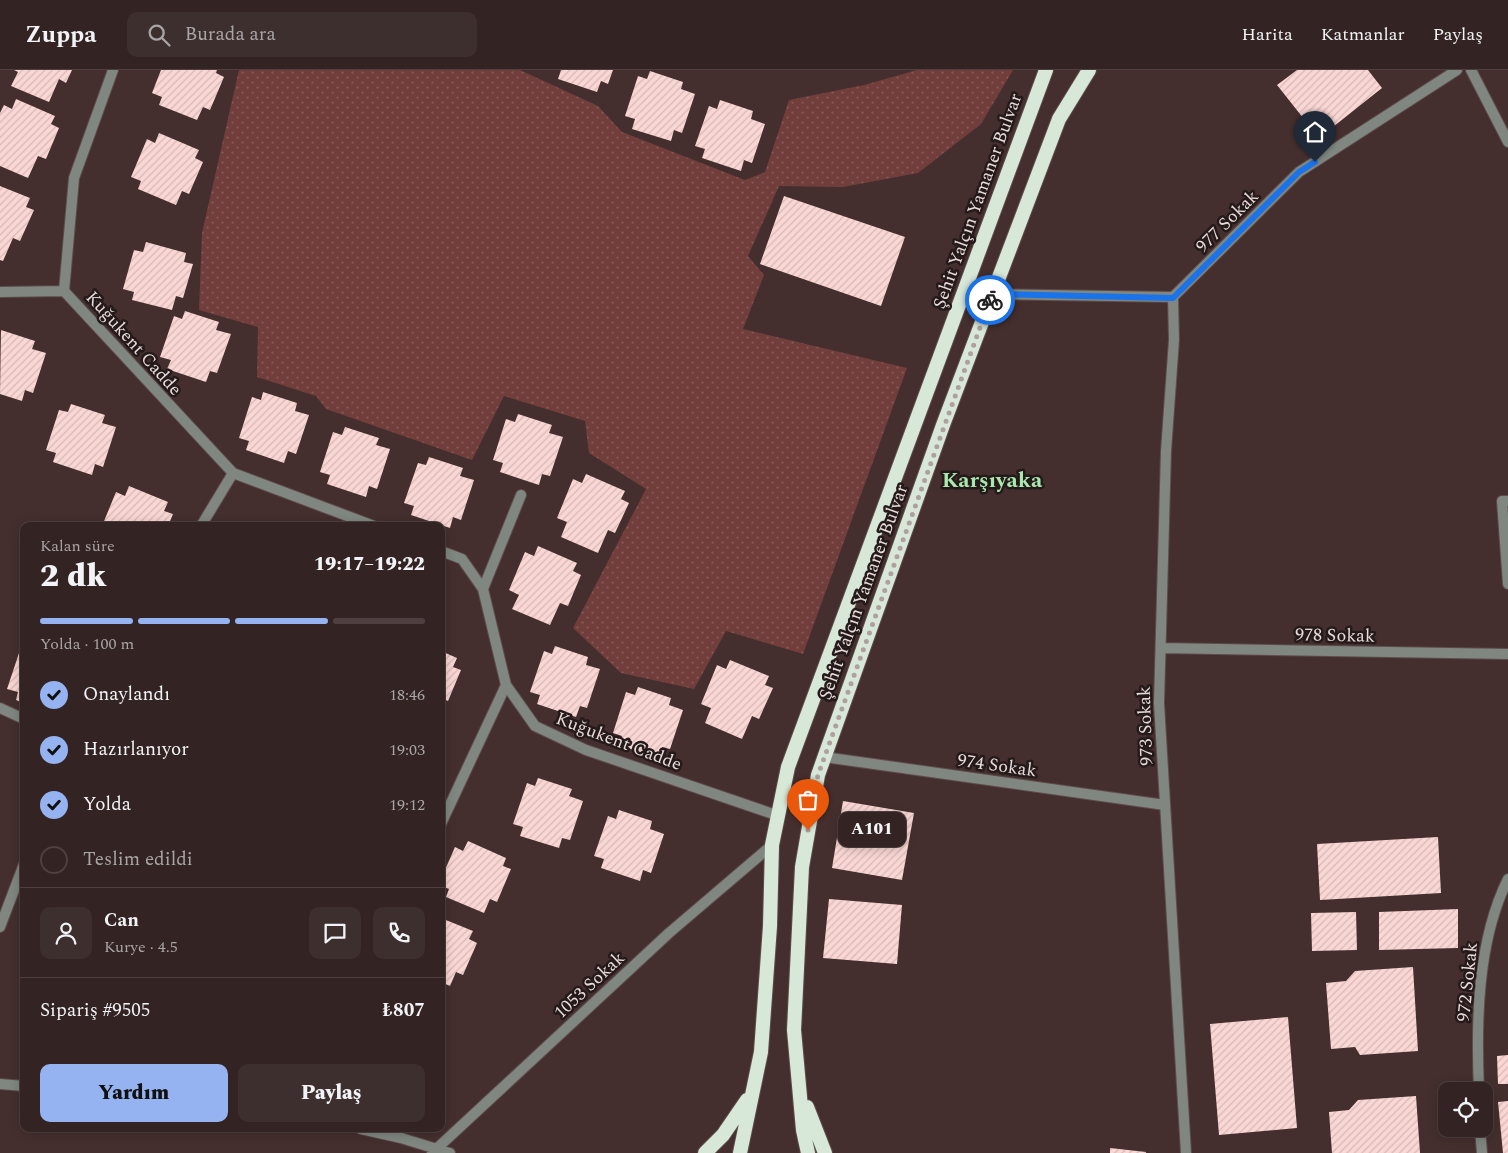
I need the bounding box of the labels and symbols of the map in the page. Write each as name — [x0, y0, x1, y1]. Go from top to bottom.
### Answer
street label: Şehit Yalçın Yamaner Bulvar — [926, 90, 1029, 313]
pin — [1294, 111, 1336, 162]
street label: 977 Sokak — [1190, 184, 1265, 259]
courier — [965, 275, 1015, 325]
street label: Kuğukent Cadde — [79, 285, 188, 402]
district label: Karşıyaka — [942, 464, 1043, 497]
street label: Şehit Yalçın Yamaner Bulvar — [812, 481, 915, 704]
street label: 978 Sokak — [1295, 621, 1375, 650]
street label: 973 Sokak — [1131, 686, 1160, 766]
street label: Kuğukent Cadde — [552, 705, 686, 778]
street label: 974 Sokak — [956, 747, 1038, 784]
pin — [787, 779, 829, 830]
callout: A101 — [838, 812, 906, 848]
street label: 972 Sokak — [1450, 941, 1485, 1023]
street label: 1053 Sokak — [548, 945, 631, 1025]

